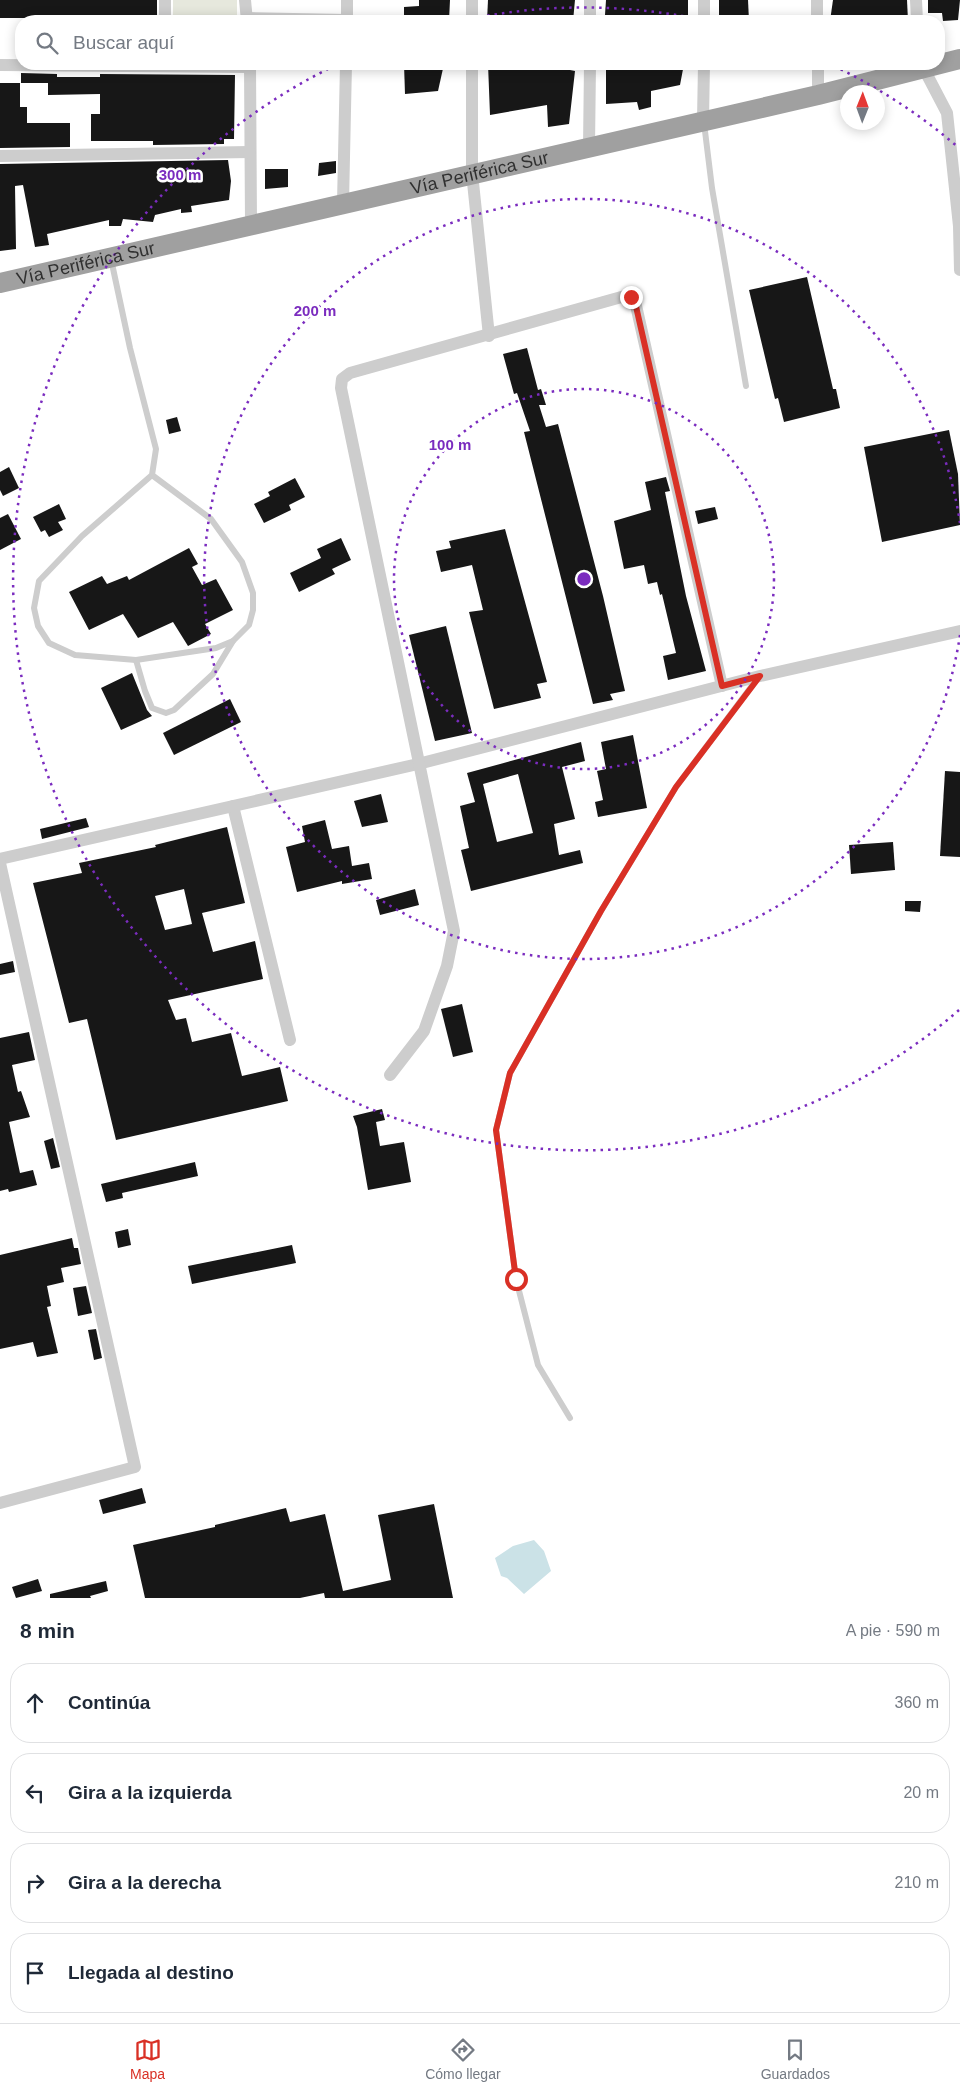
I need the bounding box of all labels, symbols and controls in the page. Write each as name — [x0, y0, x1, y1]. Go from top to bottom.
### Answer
search box — [15, 15, 945, 70]
icon: search — [33, 29, 61, 57]
text: Buscar aquí — [73, 32, 174, 53]
north arrow — [840, 85, 885, 130]
street label: Vía Periférica Sur — [408, 147, 551, 198]
text: 300 m — [159, 166, 201, 183]
street label: Vía Periférica Sur — [15, 238, 157, 289]
route end — [620, 286, 643, 309]
text: 200 m — [294, 302, 336, 319]
text: 100 m — [429, 436, 471, 453]
centre of rings — [575, 570, 593, 588]
route start — [505, 1268, 528, 1291]
text: 8 min — [20, 1619, 75, 1642]
text: A pie · 590 m — [846, 1622, 940, 1639]
icon: ahead — [21, 1689, 49, 1717]
text: Continúa — [68, 1692, 150, 1713]
text: 360 m — [895, 1694, 939, 1711]
icon: left — [21, 1779, 49, 1807]
text: Gira a la izquierda — [68, 1782, 232, 1803]
text: 20 m — [903, 1784, 939, 1801]
icon: right — [21, 1869, 49, 1897]
text: Gira a la derecha — [68, 1872, 221, 1893]
text: 210 m — [895, 1874, 939, 1891]
icon: arrive — [21, 1959, 49, 1987]
text: Llegada al destino — [68, 1962, 234, 1983]
tab: Mapa — [130, 2036, 165, 2082]
tab: Cómo llegar — [425, 2036, 501, 2082]
tab: Guardados — [761, 2036, 830, 2082]

